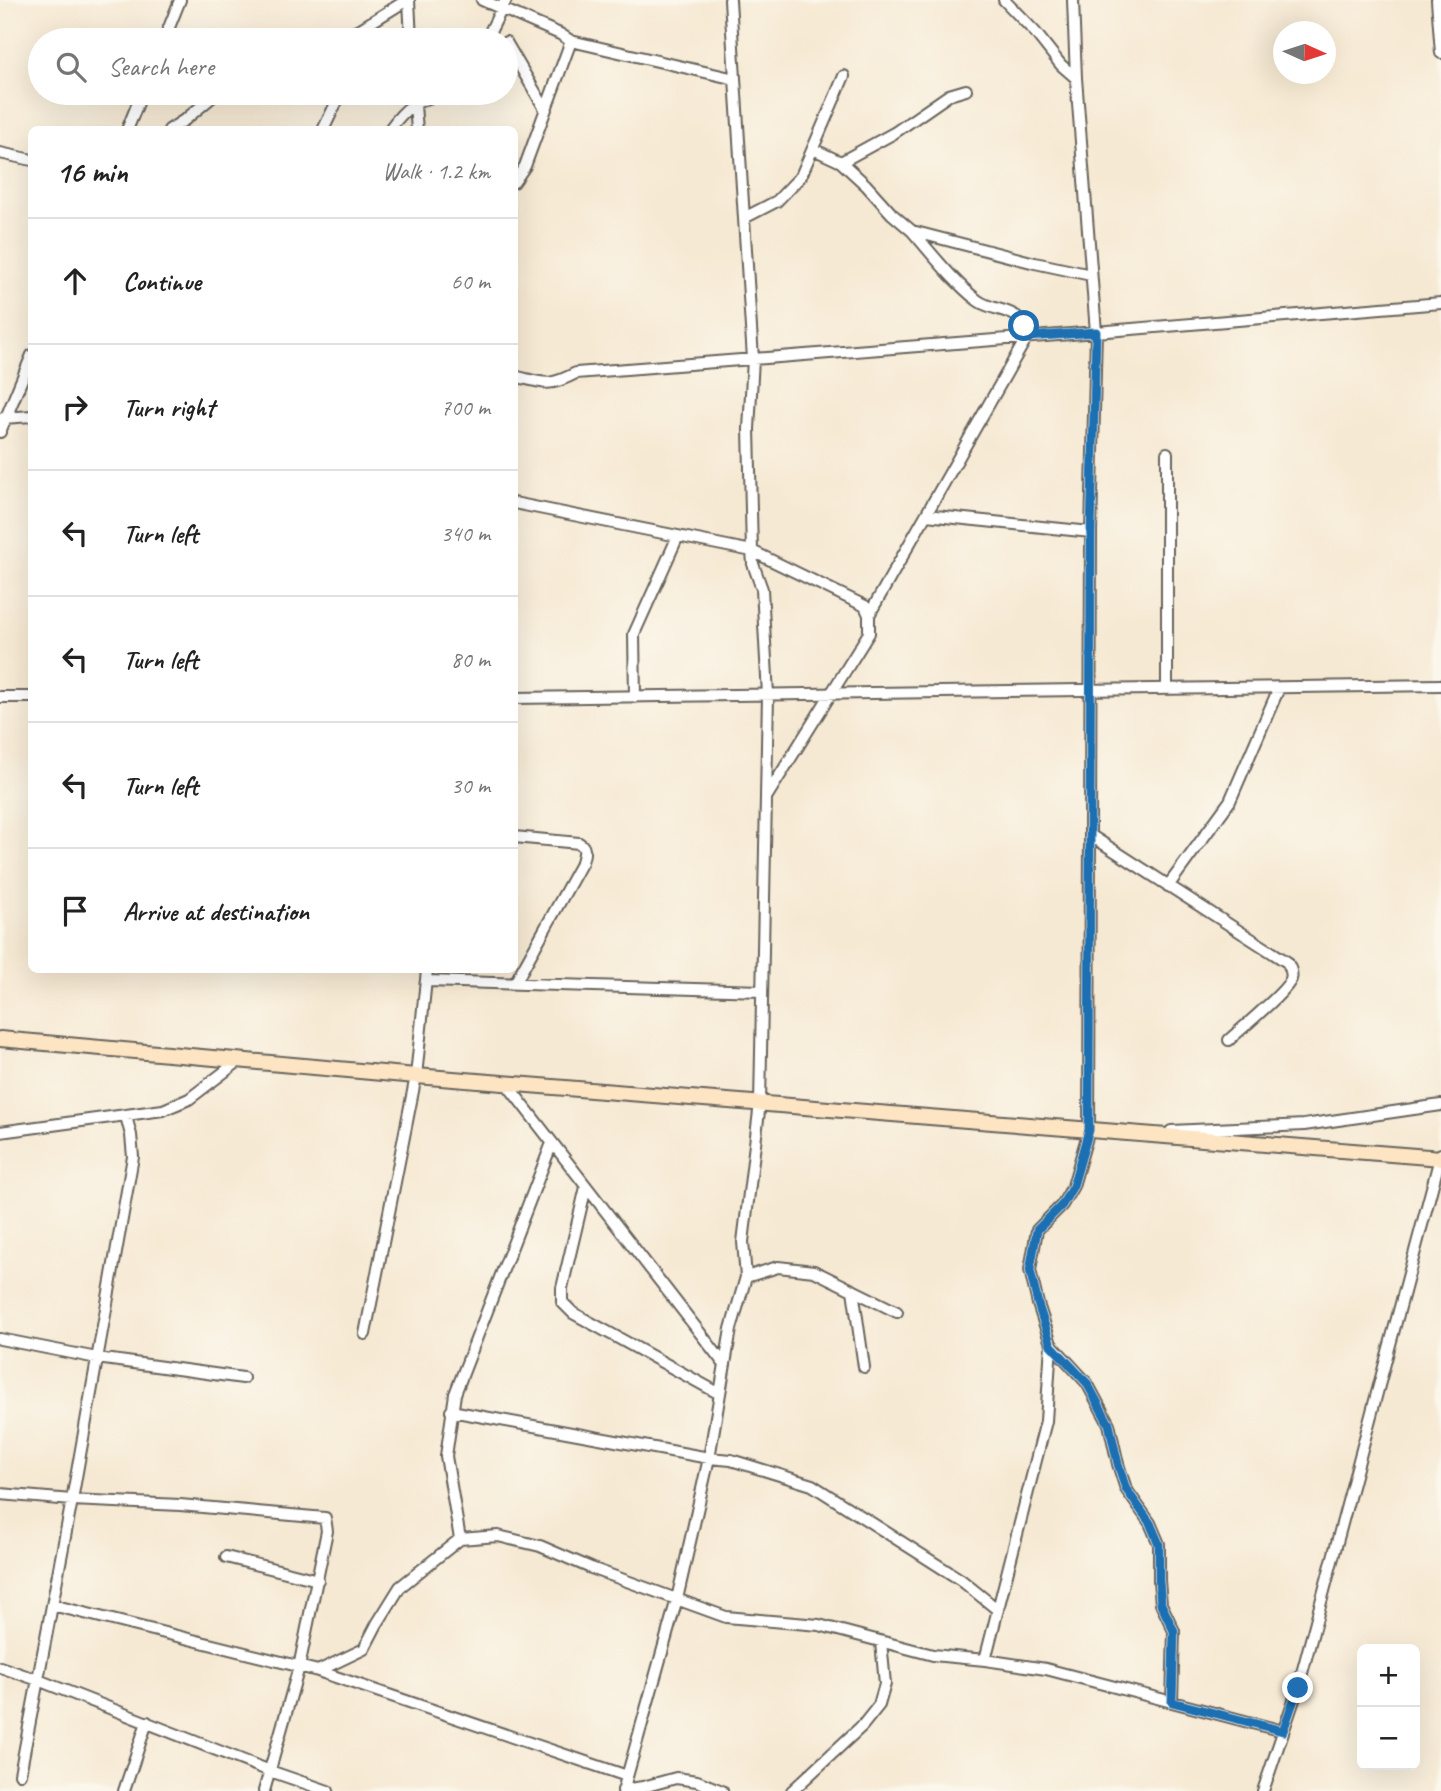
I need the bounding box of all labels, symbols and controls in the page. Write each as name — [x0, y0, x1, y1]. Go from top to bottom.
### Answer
north arrow — [1273, 21, 1336, 84]
search box — [28, 28, 518, 105]
icon: search — [52, 48, 90, 86]
text: Search here — [108, 50, 214, 83]
text: 16 min — [56, 153, 128, 191]
text: Walk · 1.2 km — [382, 157, 490, 186]
icon: ahead — [56, 262, 94, 300]
text: Continue — [123, 265, 201, 298]
text: 60 m — [451, 267, 490, 296]
route start — [1008, 310, 1039, 341]
icon: right — [56, 388, 94, 426]
text: Turn right — [123, 391, 214, 424]
text: 700 m — [441, 393, 490, 422]
icon: left — [56, 514, 94, 552]
text: Turn left — [123, 517, 198, 550]
text: 340 m — [441, 519, 490, 548]
icon: left — [56, 640, 94, 678]
text: Turn left — [123, 643, 198, 676]
text: 80 m — [451, 645, 490, 674]
icon: left — [56, 766, 94, 804]
text: Turn left — [123, 769, 198, 802]
text: 30 m — [451, 771, 490, 800]
icon: arrive — [56, 892, 94, 930]
text: Arrive at destination — [123, 895, 309, 928]
map controls — [1357, 1644, 1420, 1770]
button: + — [1357, 1644, 1420, 1707]
route end — [1282, 1672, 1313, 1703]
button: − — [1357, 1707, 1420, 1770]

